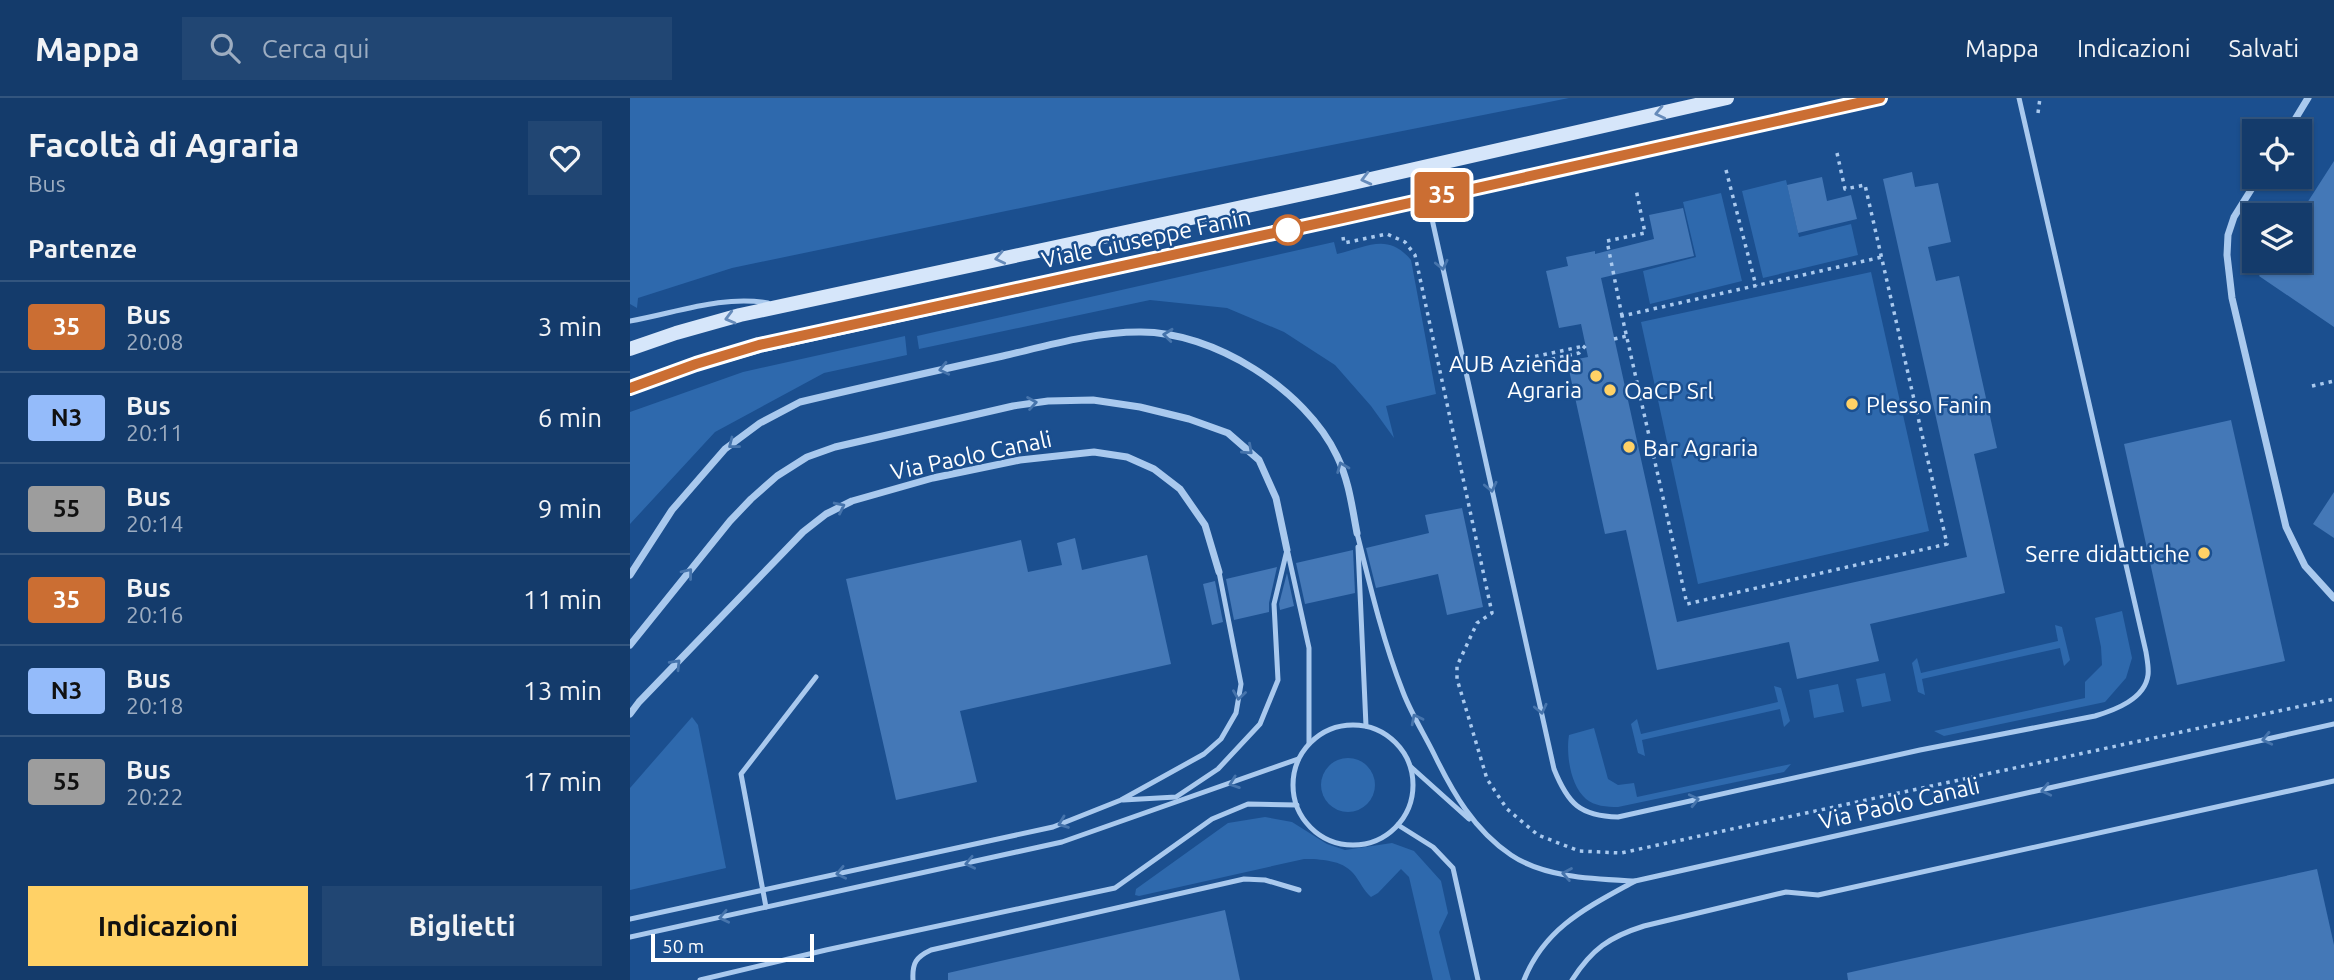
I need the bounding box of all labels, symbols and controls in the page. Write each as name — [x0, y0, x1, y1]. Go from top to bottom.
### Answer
search box — [182, 17, 672, 80]
icon: search — [206, 29, 244, 67]
text: Mappa — [35, 30, 140, 67]
text: Cerca qui — [262, 34, 370, 63]
text: Mappa — [1965, 35, 2039, 62]
text: Indicazioni — [2077, 35, 2191, 62]
text: Salvati — [2229, 35, 2299, 62]
one-way arrow — [1654, 104, 1666, 119]
map controls — [2242, 119, 2312, 273]
button: locate — [2242, 119, 2312, 189]
button: heart — [528, 121, 602, 195]
text: Facoltà di Agraria — [28, 126, 299, 163]
text: Bus — [28, 171, 66, 196]
one-way arrow — [1360, 171, 1372, 185]
line badge: 35 — [1410, 172, 1474, 218]
text: 35 — [1428, 181, 1456, 208]
button: layers — [2242, 203, 2312, 273]
street label: Viale Giuseppe Fanin — [1039, 204, 1253, 272]
unlabelled marker — [1273, 215, 1303, 245]
text: Partenze — [28, 234, 137, 263]
one-way arrow — [994, 250, 1006, 265]
one-way arrow — [1433, 259, 1448, 271]
text: Bus — [126, 300, 171, 329]
one-way arrow — [724, 309, 736, 324]
text: 3 min — [538, 312, 602, 341]
text: 35 — [53, 313, 80, 340]
one-way arrow — [1162, 327, 1174, 342]
text: 20:08 — [126, 329, 184, 354]
place label: AUB Azienda Agraria — [1449, 351, 1582, 402]
one-way arrow — [938, 361, 950, 375]
marker: AUB Azienda Agraria — [1588, 368, 1604, 384]
place label: OaCP Srl — [1624, 378, 1714, 403]
marker: OaCP Srl — [1602, 382, 1618, 398]
text: Bus — [126, 391, 171, 420]
place label: Plesso Fanin — [1866, 392, 1992, 417]
one-way arrow — [1026, 396, 1038, 411]
marker: Plesso Fanin — [1844, 396, 1860, 412]
text: 6 min — [538, 403, 602, 432]
text: N3 — [51, 404, 82, 431]
text: 20:11 — [126, 420, 184, 445]
street label: Via Paolo Canali — [888, 426, 1054, 484]
one-way arrow — [728, 435, 740, 448]
place label: Bar Agraria — [1643, 435, 1758, 460]
marker: Bar Agraria — [1621, 439, 1637, 455]
one-way arrow — [1240, 442, 1253, 455]
one-way arrow — [1336, 462, 1350, 474]
one-way arrow — [1483, 481, 1498, 493]
text: Bus — [126, 482, 171, 511]
text: 9 min — [538, 494, 602, 523]
text: 55 — [53, 495, 80, 522]
one-way arrow — [833, 502, 845, 516]
text: 20:14 — [126, 511, 184, 536]
place label: Serre didattiche — [2025, 541, 2190, 566]
marker: Serre didattiche — [2196, 545, 2212, 561]
one-way arrow — [680, 568, 692, 581]
text: Bus — [126, 573, 171, 602]
text: 11 min — [523, 585, 602, 614]
text: 35 — [53, 586, 80, 613]
text: 20:16 — [126, 602, 184, 627]
one-way arrow — [667, 659, 680, 672]
text: Bus — [126, 664, 171, 693]
text: 13 min — [523, 676, 602, 705]
text: N3 — [51, 677, 82, 704]
one-way arrow — [1231, 689, 1246, 701]
text: 20:18 — [126, 693, 184, 718]
one-way arrow — [1533, 703, 1547, 715]
one-way arrow — [1411, 714, 1425, 726]
one-way arrow — [2262, 731, 2274, 745]
text: Bus — [126, 755, 171, 784]
text: 17 min — [523, 767, 602, 796]
text: 55 — [53, 768, 80, 795]
street label: Via Paolo Canali — [1816, 772, 1982, 834]
one-way arrow — [1229, 774, 1241, 788]
one-way arrow — [2040, 781, 2052, 796]
text: 20:22 — [126, 784, 184, 809]
one-way arrow — [1688, 794, 1700, 809]
one-way arrow — [1058, 815, 1070, 829]
one-way arrow — [964, 854, 976, 869]
one-way arrow — [835, 864, 847, 879]
one-way arrow — [1561, 868, 1573, 883]
button: Indicazioni — [28, 886, 308, 966]
button: Biglietti — [322, 886, 602, 966]
one-way arrow — [718, 908, 730, 923]
scale bar — [651, 931, 814, 963]
text: 50 m — [662, 935, 704, 957]

